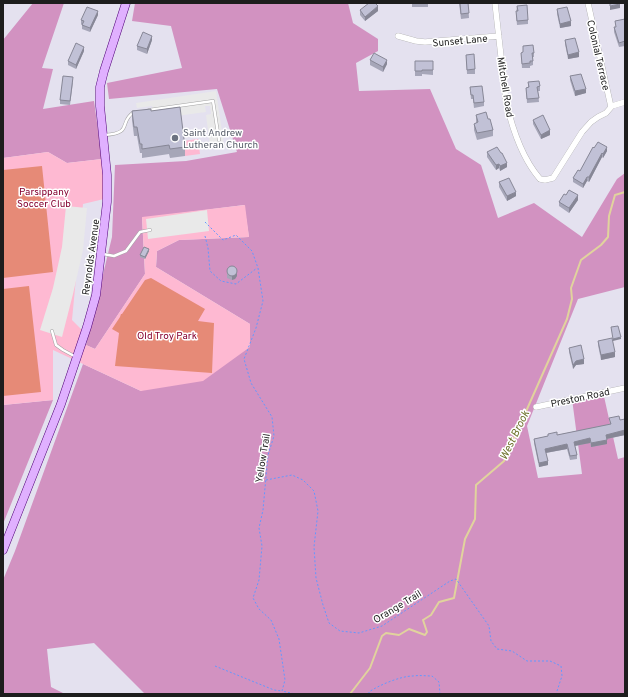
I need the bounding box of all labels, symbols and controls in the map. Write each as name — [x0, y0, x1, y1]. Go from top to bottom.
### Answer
street label: Colonial Terrace — [583, 19, 612, 92]
street label: Sunset Lane — [432, 33, 488, 50]
street label: Mitchell Road — [493, 56, 516, 118]
place label: Saint Andrew Lutheran Church — [183, 127, 258, 152]
marker: Saint Andrew Lutheran Church — [170, 133, 180, 143]
park label: Parsippany Soccer Club — [17, 186, 71, 211]
street label: Reynolds Avenue — [80, 218, 103, 296]
park label: Old Troy Park — [137, 330, 197, 343]
street label: Preston Road — [550, 386, 611, 411]
water label: West Brook — [497, 408, 533, 463]
street label: Yellow Trail — [253, 433, 274, 484]
street label: Orange Trail — [371, 588, 424, 627]

